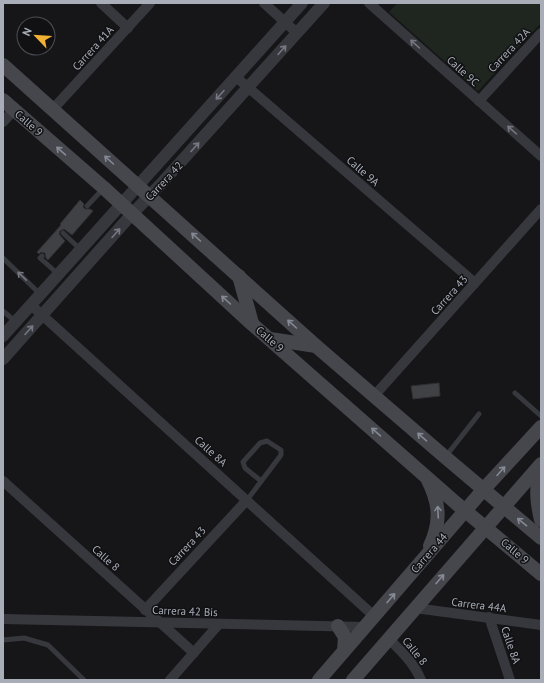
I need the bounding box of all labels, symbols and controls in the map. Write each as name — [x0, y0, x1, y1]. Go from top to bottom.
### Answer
north arrow — [16, 16, 56, 56]
street label: Carrera 41A — [69, 22, 117, 73]
street label: Carrera 42A — [485, 25, 533, 75]
text: N — [19, 26, 35, 38]
one-way arrow — [409, 39, 420, 48]
one-way arrow — [277, 45, 287, 55]
street label: Calle 9C — [444, 53, 482, 89]
one-way arrow — [215, 89, 224, 100]
street label: Calle 9 — [12, 107, 46, 139]
one-way arrow — [507, 125, 517, 135]
one-way arrow — [190, 142, 199, 152]
one-way arrow — [57, 147, 67, 156]
street label: Calle 9A — [344, 153, 383, 189]
one-way arrow — [104, 155, 114, 164]
street label: Carrera 42 — [142, 158, 186, 204]
one-way arrow — [111, 228, 120, 238]
one-way arrow — [190, 233, 201, 242]
one-way arrow — [17, 271, 27, 281]
street label: Carrera 43 — [427, 272, 471, 318]
one-way arrow — [221, 295, 231, 304]
one-way arrow — [288, 320, 298, 329]
street label: Calle 9 — [253, 323, 287, 355]
one-way arrow — [24, 325, 34, 335]
one-way arrow — [371, 427, 381, 437]
street label: Calle 8A — [192, 433, 231, 470]
one-way arrow — [417, 433, 427, 442]
one-way arrow — [496, 466, 505, 476]
one-way arrow — [434, 506, 441, 519]
one-way arrow — [516, 518, 527, 527]
street label: Carrera 43 — [165, 523, 209, 569]
street label: Carrera 44 — [408, 530, 450, 576]
street label: Calle 9 — [498, 535, 532, 567]
street label: Calle 8 — [89, 542, 123, 574]
one-way arrow — [436, 574, 445, 584]
one-way arrow — [386, 592, 395, 603]
street label: Carrera 44A — [451, 595, 508, 615]
street label: Carrera 42 Bis — [152, 603, 218, 619]
street label: Calle 8A — [498, 624, 524, 666]
street label: Calle 8 — [399, 634, 431, 668]

